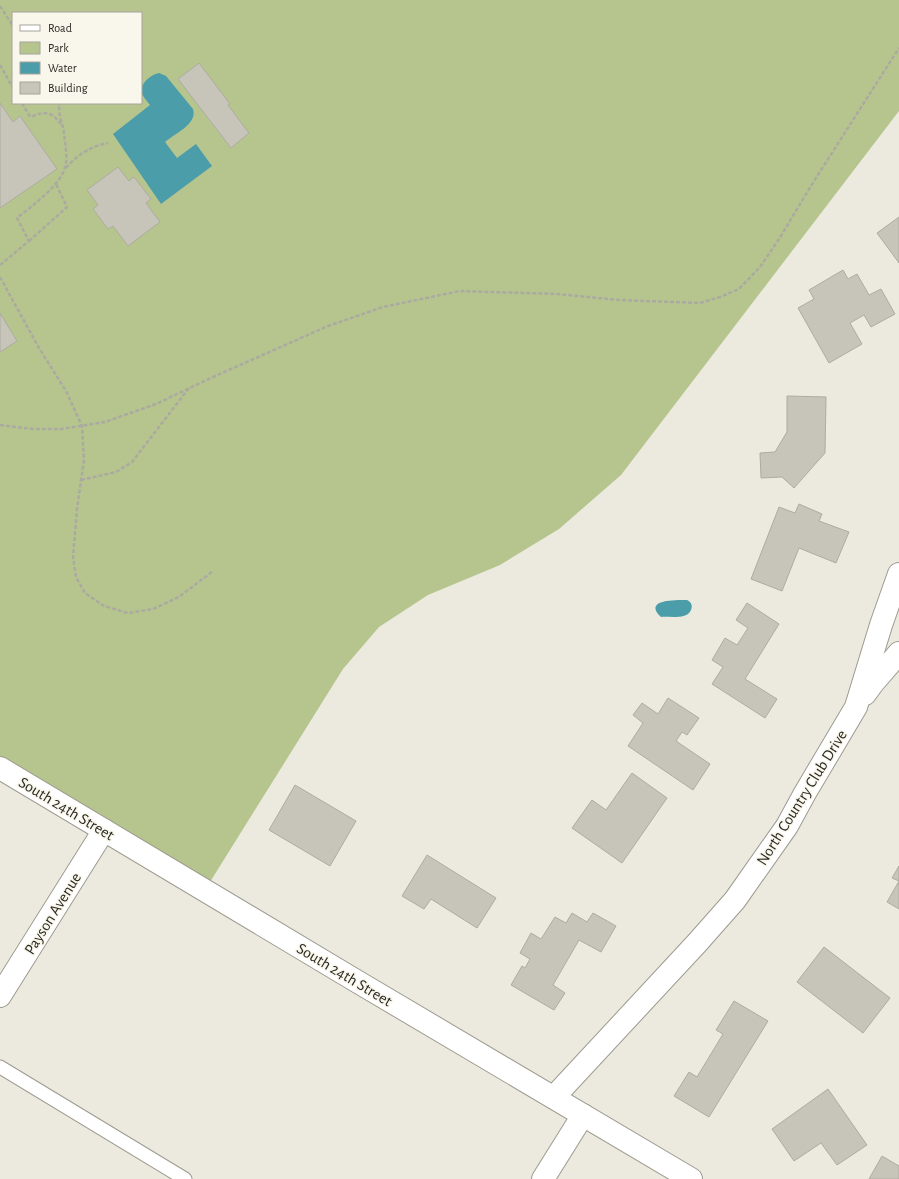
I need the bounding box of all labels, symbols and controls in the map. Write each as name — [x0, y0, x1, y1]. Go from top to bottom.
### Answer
legend — [12, 12, 142, 104]
text: Road — [48, 22, 72, 34]
text: Park — [48, 42, 69, 54]
text: Water — [48, 62, 77, 74]
text: Building — [48, 82, 88, 94]
street label: North Country Club Drive — [754, 727, 851, 869]
street label: South 24th Street — [16, 774, 117, 844]
street label: Payson Avenue — [21, 870, 85, 958]
street label: South 24th Street — [294, 940, 395, 1010]

